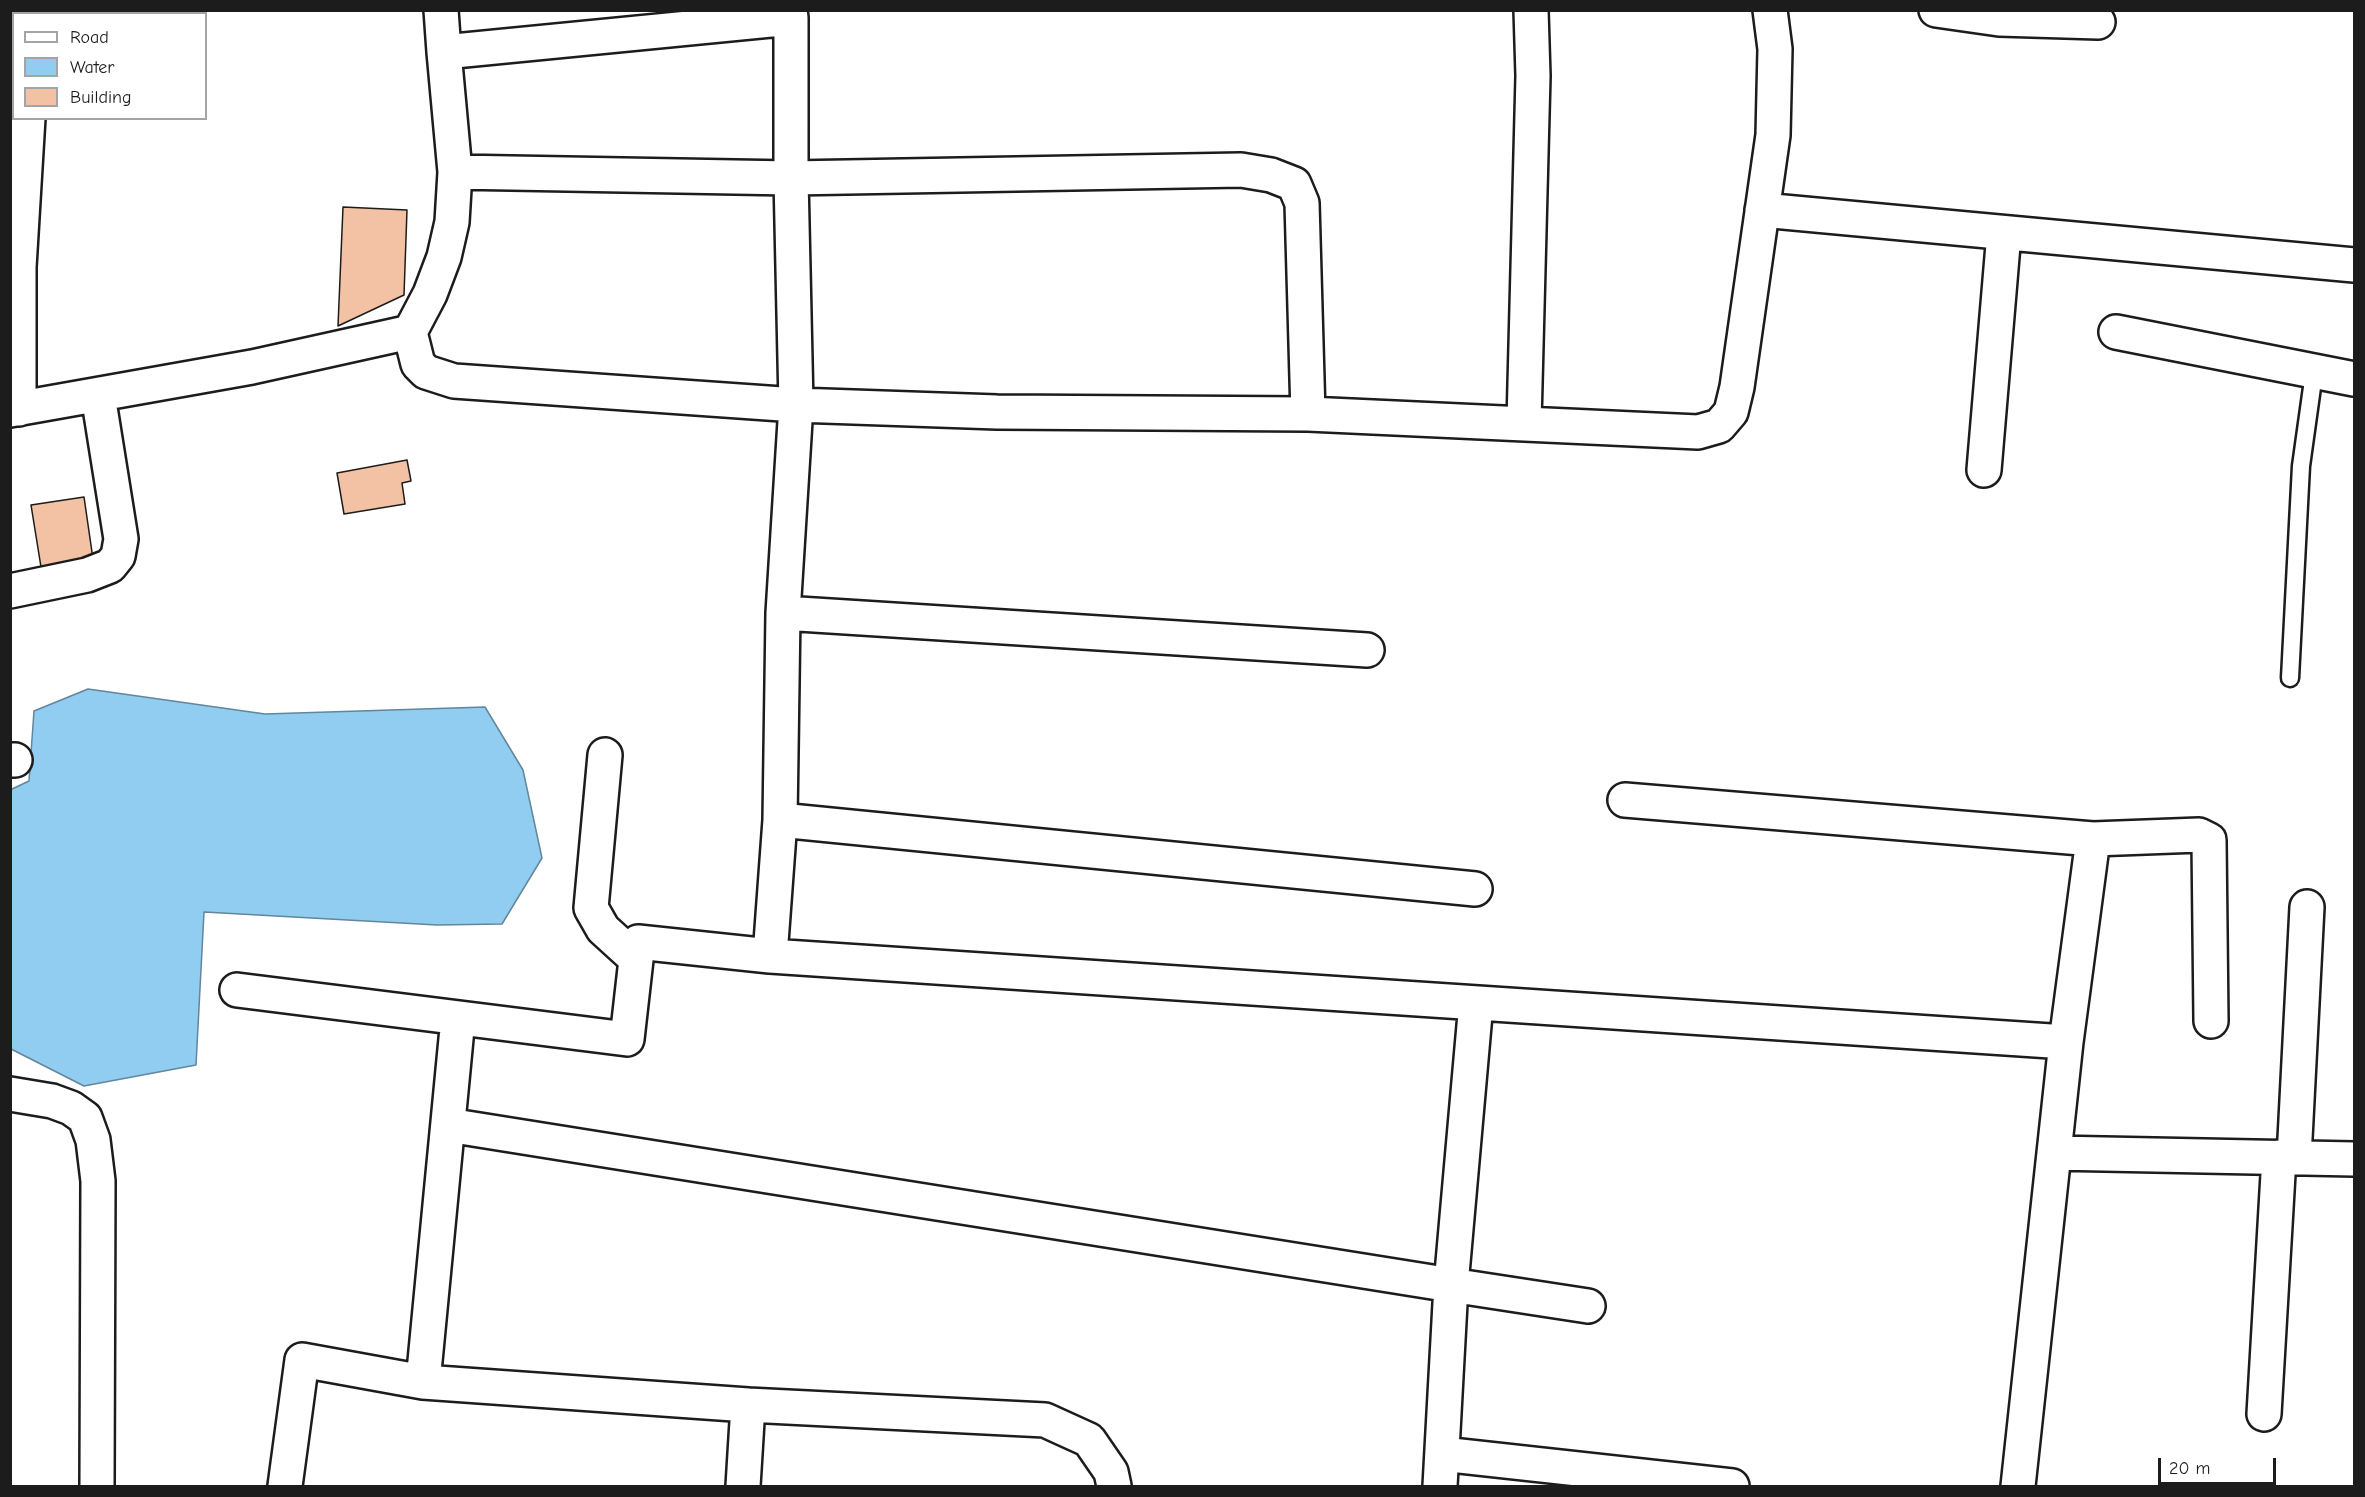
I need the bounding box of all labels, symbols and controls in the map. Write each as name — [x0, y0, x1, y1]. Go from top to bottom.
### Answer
legend — [12, 12, 207, 120]
text: Road — [70, 27, 109, 48]
text: Water — [70, 57, 114, 78]
text: Building — [70, 87, 132, 108]
scale bar — [2161, 1446, 2280, 1484]
text: 20 m — [2169, 1458, 2210, 1479]

